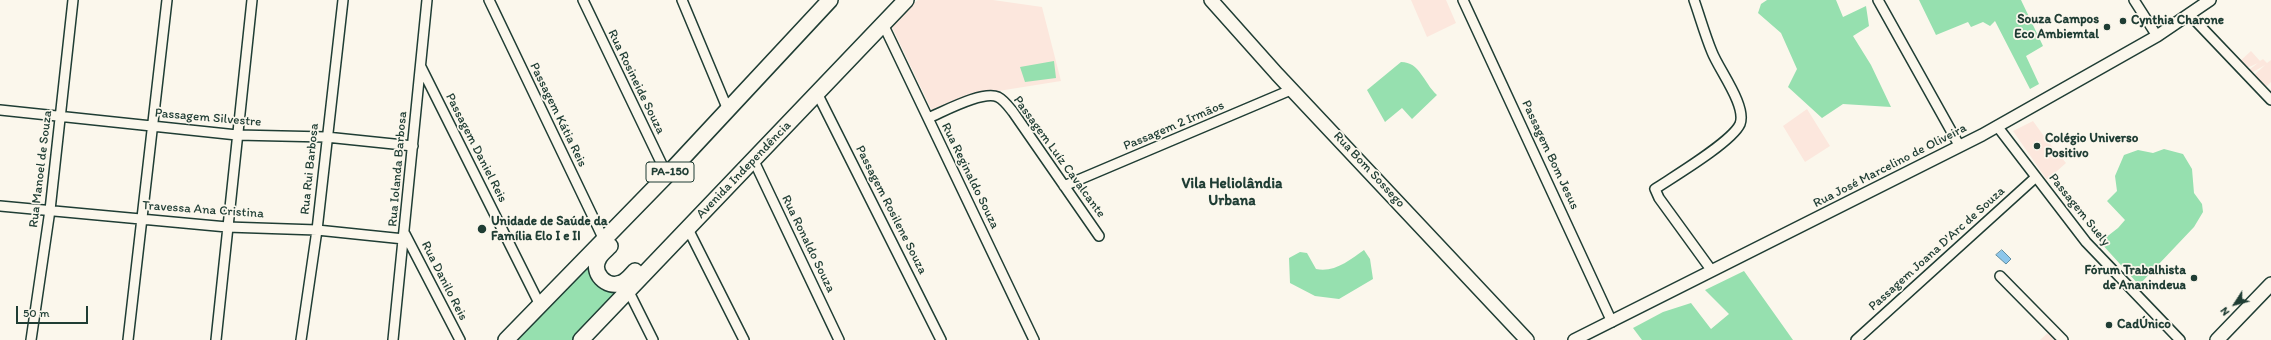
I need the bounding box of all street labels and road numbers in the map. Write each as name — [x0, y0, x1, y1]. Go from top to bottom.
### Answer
street label: Rua Rosineide Souza — [604, 27, 668, 137]
street label: Passagem Kátia Reis — [526, 60, 590, 170]
street label: Passagem Daniel Reis — [442, 91, 510, 205]
street label: Passagem Luíz Cavalcante — [1010, 93, 1108, 221]
street label: Passagem 2 Irmãos — [1121, 98, 1227, 154]
street label: Passagem Bom Jesus — [1518, 98, 1582, 212]
street label: Passagem Silvestre — [154, 106, 262, 130]
street label: Rua Manoel de Souza — [26, 109, 56, 229]
street label: Rua Iolanda Barbosa — [385, 111, 411, 227]
street label: Avenida Independência — [693, 118, 795, 222]
street label: Rua Reginaldo Souza — [938, 120, 1002, 232]
street label: Rua José Marcelino de Oliveira — [1811, 120, 1969, 212]
street label: Rua Rui Barbosa — [297, 122, 323, 216]
street label: Rua Bom Sossego — [1330, 129, 1408, 211]
street label: Passagem Rosilene Souza — [852, 143, 930, 277]
road number: PA-150 — [646, 162, 694, 182]
street label: Passagem Suely — [2045, 171, 2113, 249]
street label: Passagem Joana D'Arc de Souza — [1866, 184, 2008, 314]
street label: Rua Ronaldo Souza — [778, 193, 838, 295]
street label: Travessa Ana Cristina — [142, 198, 264, 222]
street label: Rua Danilo Reis — [417, 239, 471, 323]

